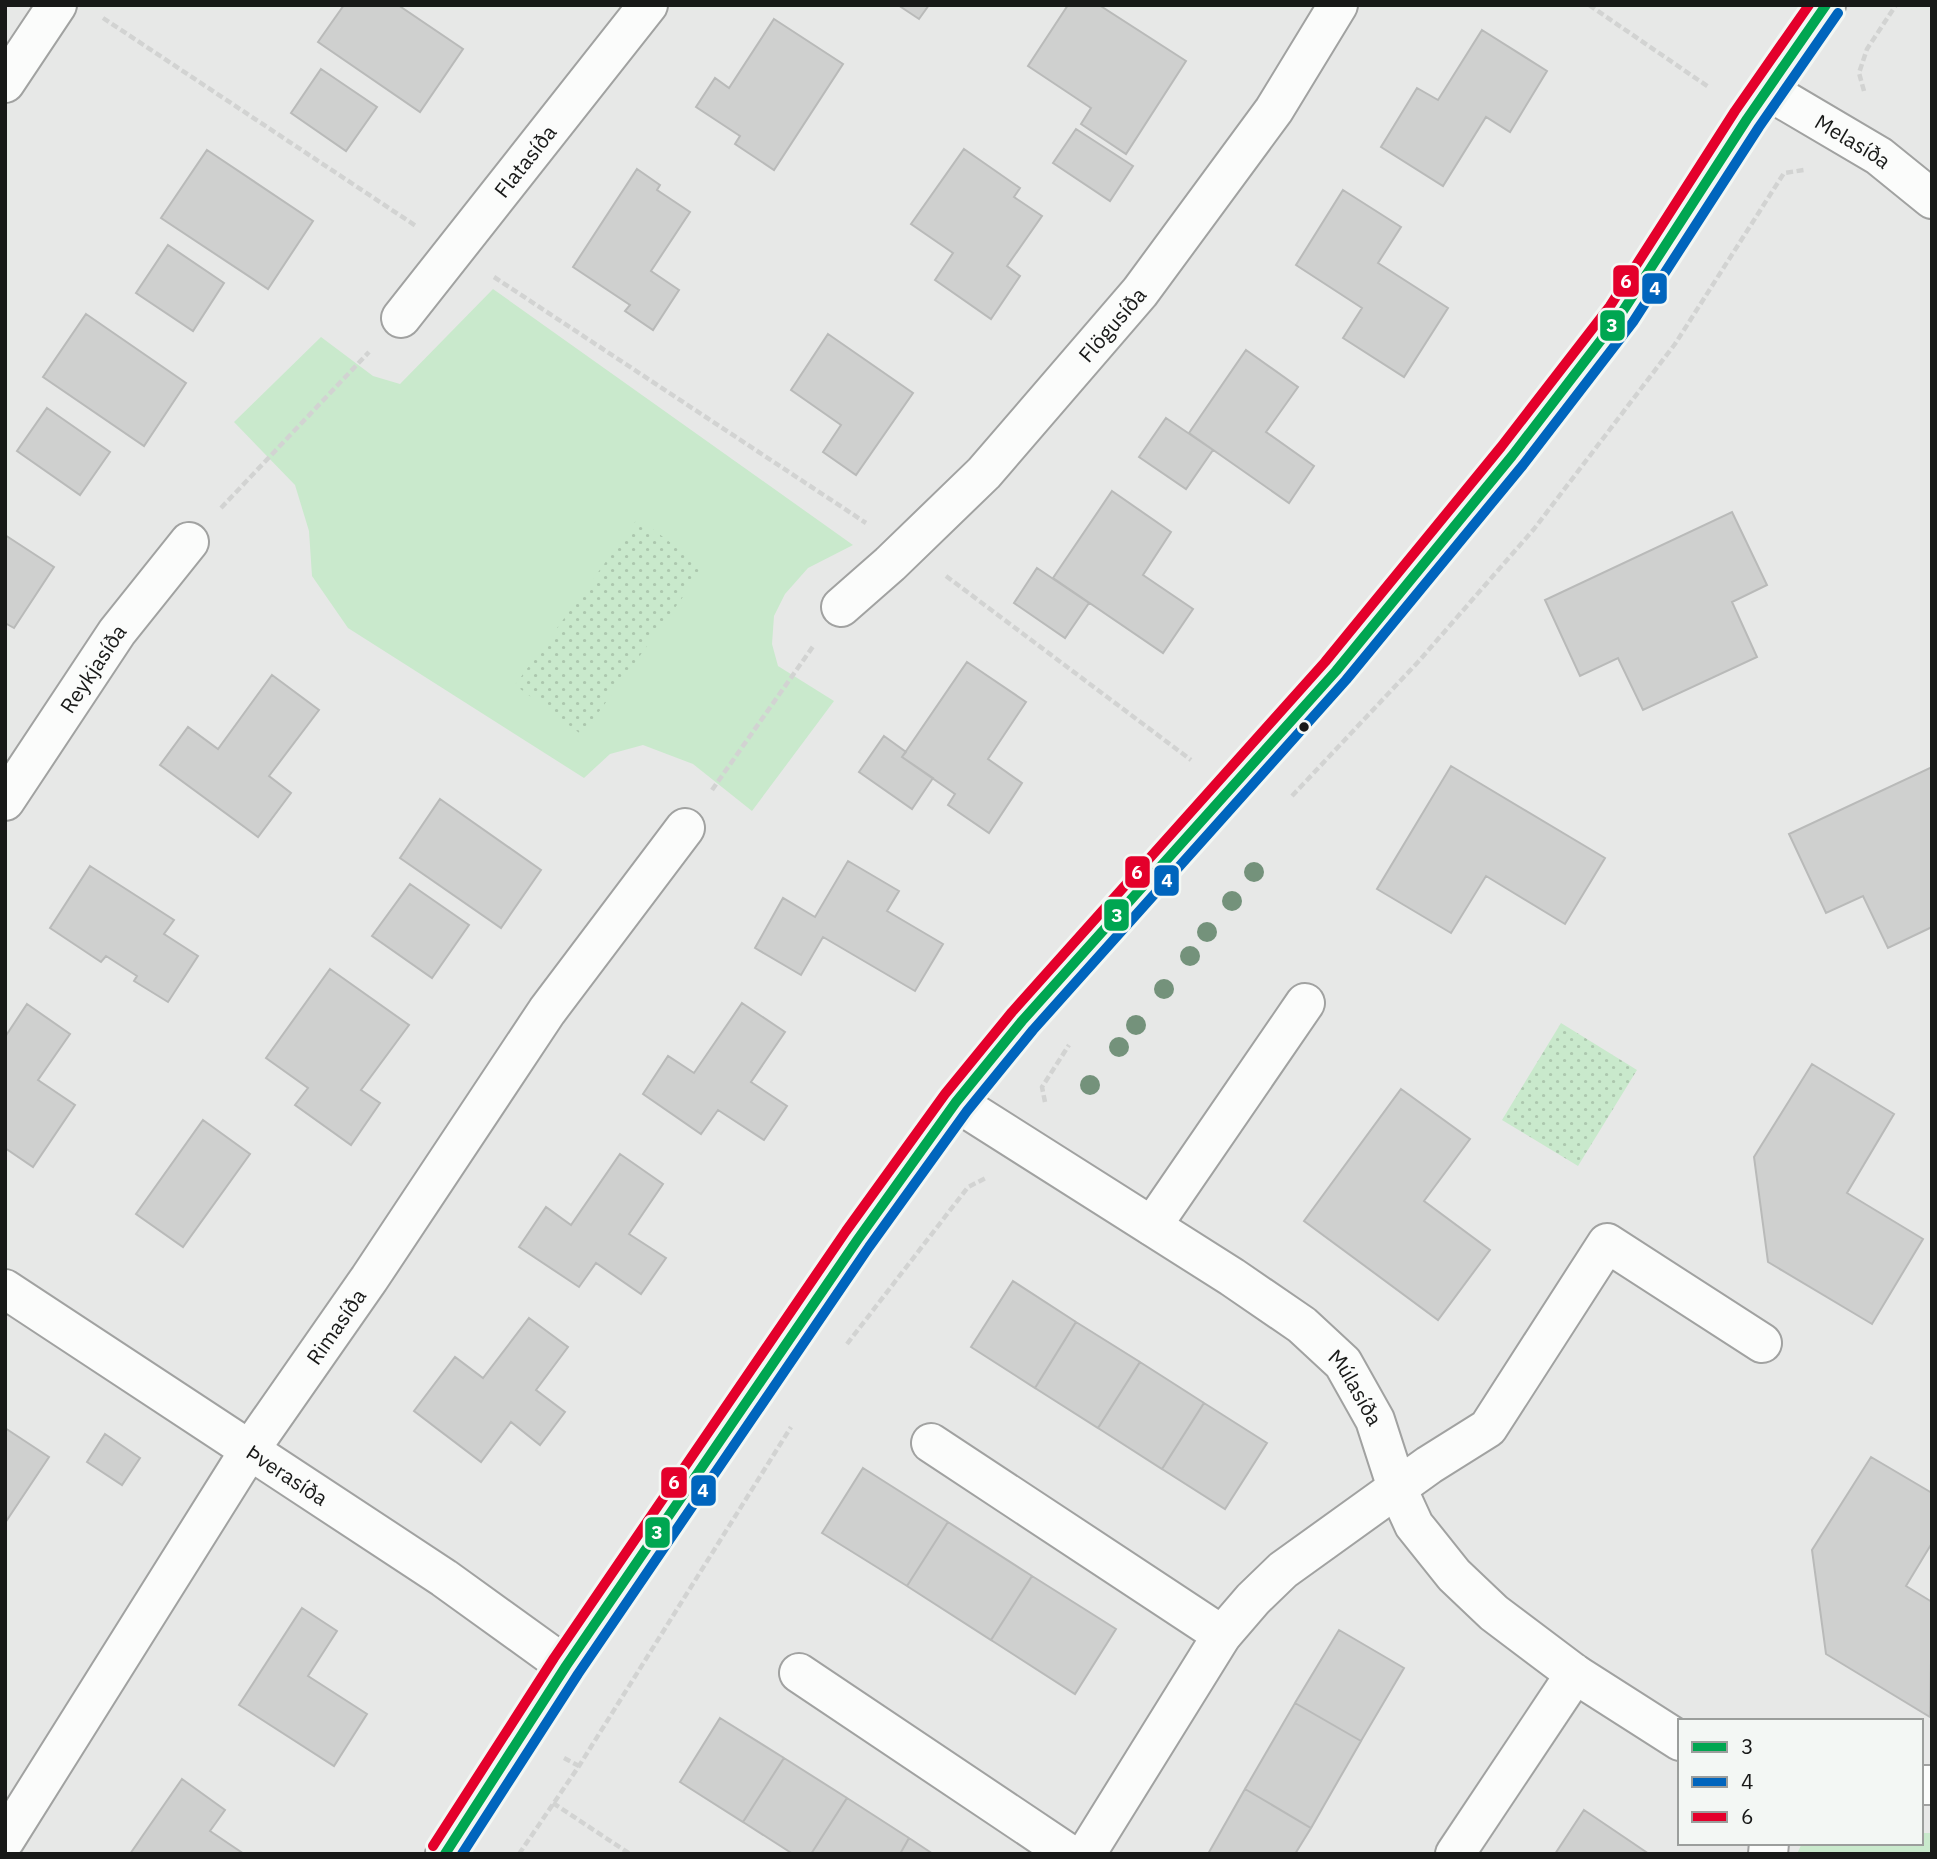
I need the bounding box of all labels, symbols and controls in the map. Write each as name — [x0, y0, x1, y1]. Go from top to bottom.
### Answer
street label: Melasíða — [1810, 107, 1897, 174]
street label: Flatasíða — [487, 119, 562, 203]
line badge: 6 — [1612, 264, 1640, 298]
text: 6 — [1620, 269, 1632, 293]
line badge: 4 — [1641, 272, 1668, 305]
text: 4 — [1649, 276, 1661, 300]
street label: Flögusíða — [1072, 281, 1152, 368]
line badge: 3 — [1599, 309, 1626, 342]
text: 3 — [1606, 313, 1618, 337]
street label: Reykjasíða — [53, 618, 132, 718]
unlabelled marker — [1297, 720, 1311, 734]
line badge: 6 — [1124, 855, 1151, 889]
text: 6 — [1131, 860, 1143, 884]
line badge: 4 — [1153, 864, 1180, 897]
text: 4 — [1161, 868, 1173, 892]
line badge: 3 — [1103, 898, 1130, 932]
text: 3 — [1111, 903, 1123, 927]
street label: Rimasíða — [300, 1283, 372, 1370]
street label: Múlasíða — [1323, 1343, 1389, 1431]
street label: Þverasíða — [241, 1438, 333, 1512]
line badge: 6 — [660, 1466, 688, 1499]
text: 6 — [668, 1470, 680, 1494]
line badge: 4 — [690, 1474, 717, 1507]
text: 4 — [697, 1478, 709, 1502]
line badge: 3 — [644, 1516, 671, 1549]
text: 3 — [651, 1520, 663, 1544]
legend — [1678, 1719, 1923, 1845]
text: 3 — [1741, 1732, 1754, 1760]
text: 4 — [1741, 1767, 1754, 1795]
text: 6 — [1741, 1802, 1754, 1830]

